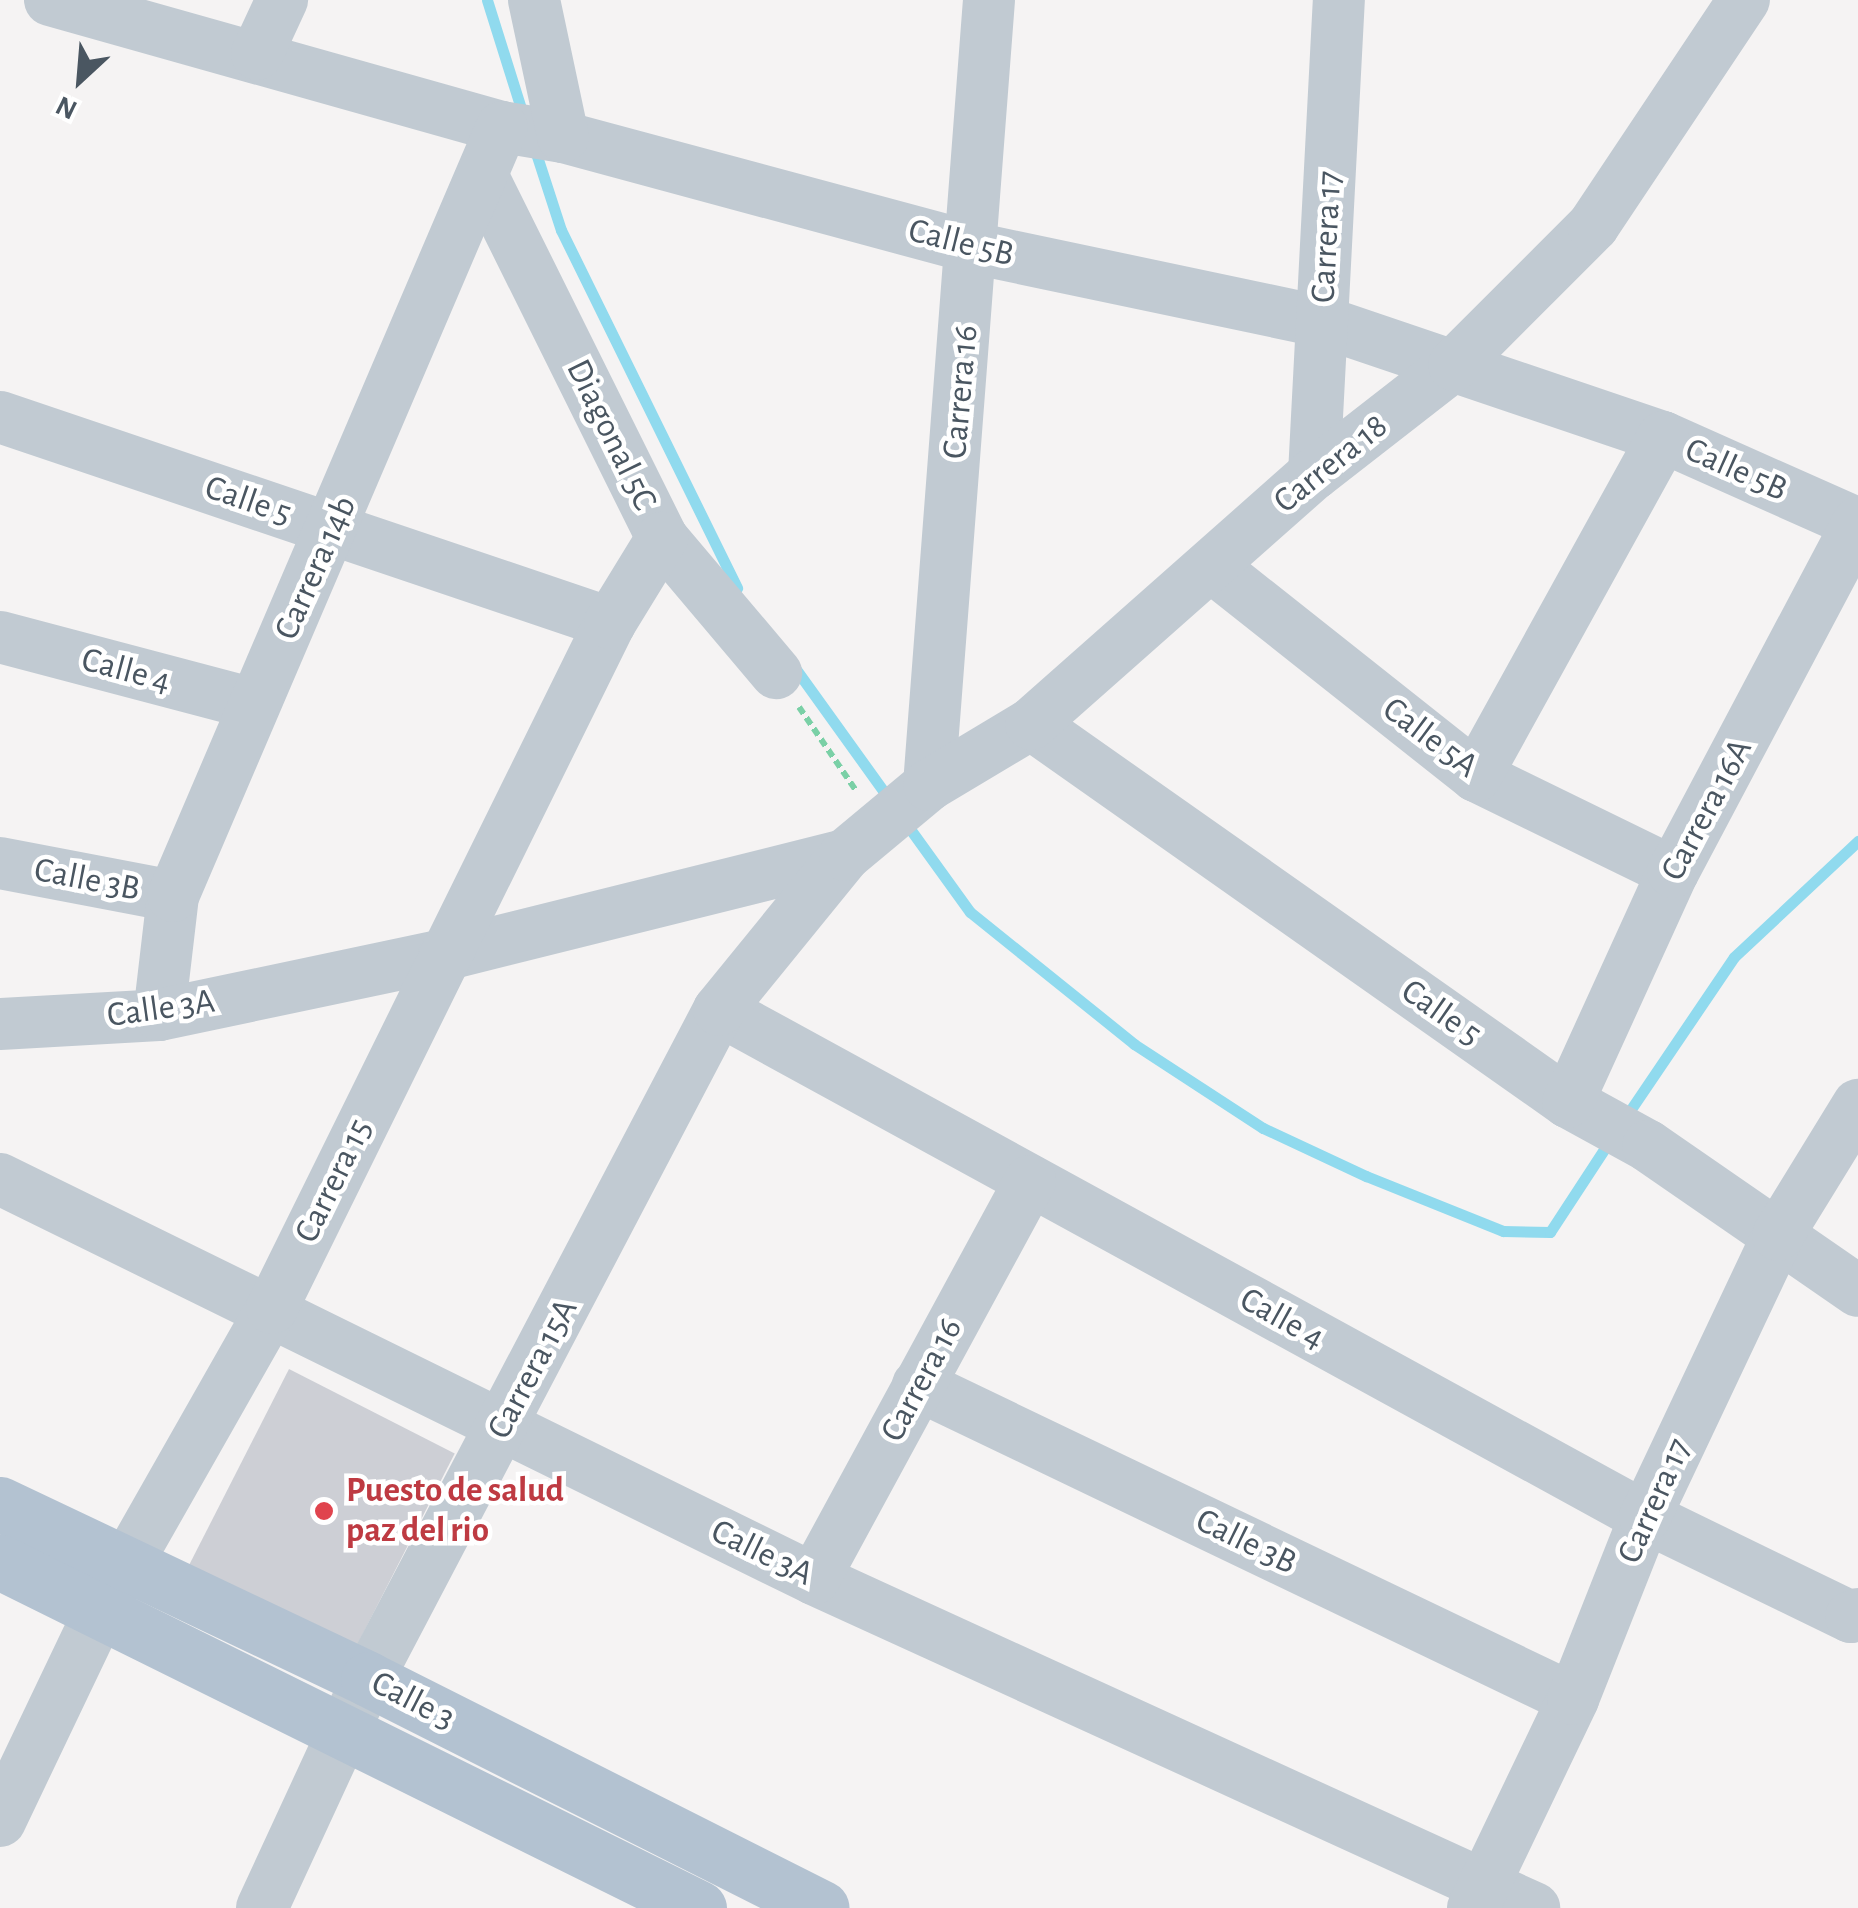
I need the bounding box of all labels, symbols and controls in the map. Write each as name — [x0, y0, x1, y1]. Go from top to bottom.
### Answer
north arrow — [30, 30, 130, 130]
text: N — [52, 90, 82, 124]
street label: Carrera 17 — [1303, 170, 1351, 304]
street label: Calle 5B — [904, 210, 1018, 276]
street label: Carrera 16 — [934, 323, 988, 461]
street label: Diagonal 5C — [556, 353, 666, 517]
street label: Carrera 18 — [1266, 405, 1396, 523]
street label: Calle 5B — [1679, 429, 1793, 511]
street label: Calle 5 — [199, 467, 297, 535]
street label: Carrera 14b — [266, 490, 366, 646]
street label: Calle 4 — [77, 639, 175, 703]
street label: Calle 5A — [1374, 689, 1486, 787]
street label: Carrera 16A — [1652, 732, 1762, 888]
street label: Calle 3B — [31, 849, 143, 911]
street label: Calle 5 — [1393, 971, 1489, 1055]
street label: Calle 3A — [104, 981, 218, 1037]
street label: Carrera 15 — [286, 1112, 382, 1250]
street label: Calle 4 — [1232, 1279, 1332, 1359]
street label: Carrera 15A — [479, 1292, 587, 1446]
street label: Carrera 16 — [872, 1311, 972, 1449]
street label: Carrera 17 — [1609, 1432, 1701, 1570]
place label: Puesto de salud paz del rio — [346, 1470, 564, 1552]
marker: Puesto de salud paz del rio — [311, 1498, 337, 1524]
street label: Calle 3B — [1189, 1500, 1303, 1584]
street label: Calle 3A — [704, 1510, 820, 1596]
street label: Calle 3 — [364, 1662, 462, 1740]

